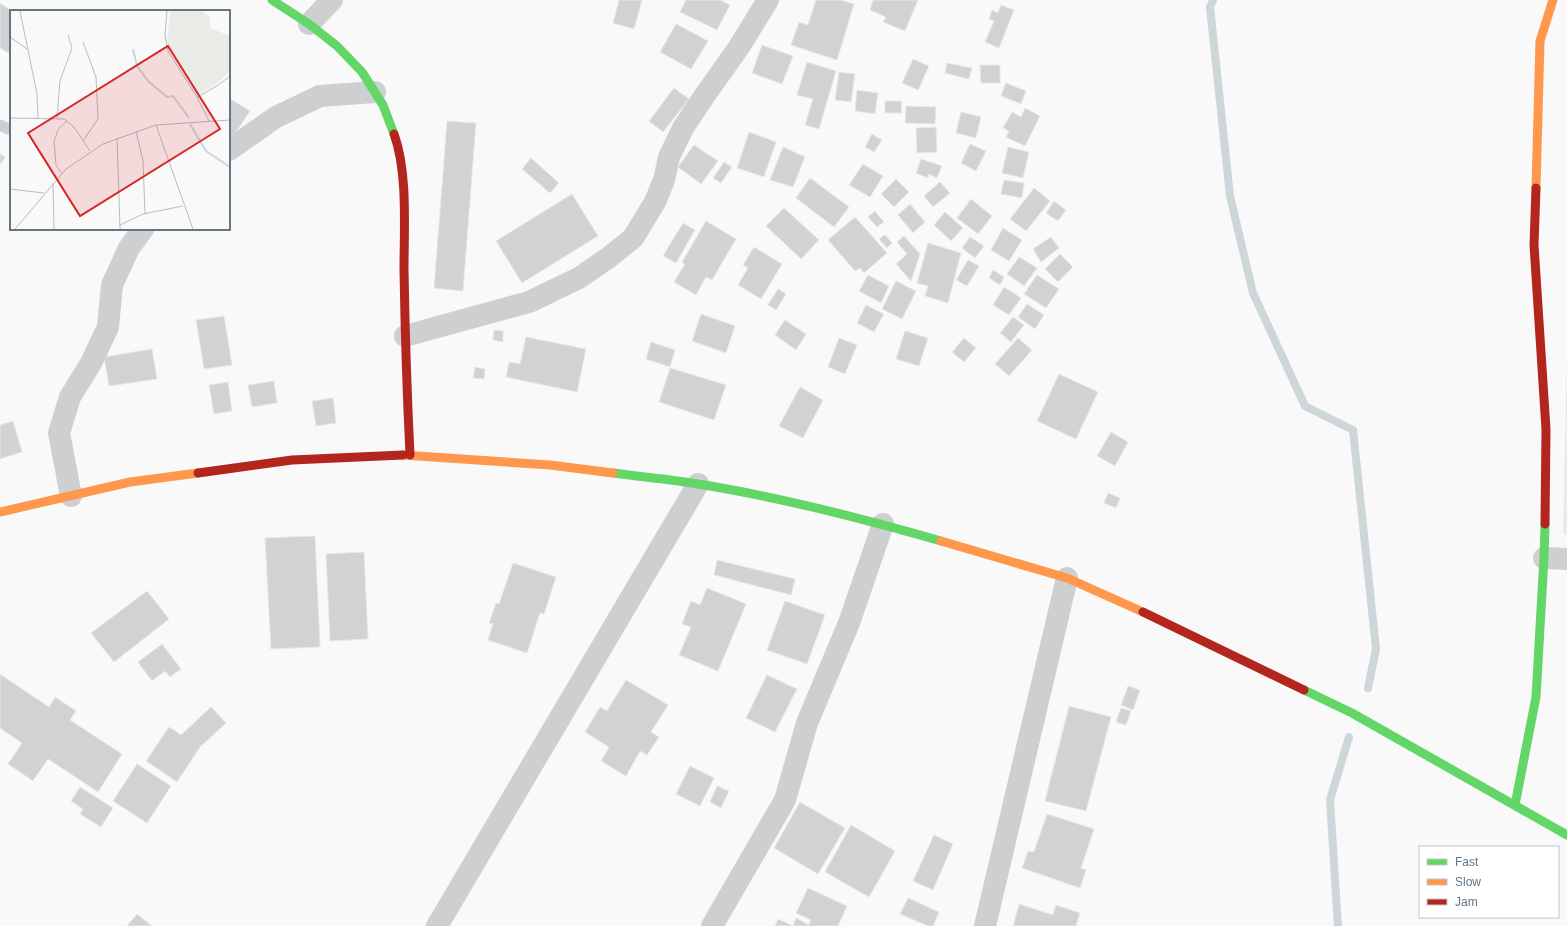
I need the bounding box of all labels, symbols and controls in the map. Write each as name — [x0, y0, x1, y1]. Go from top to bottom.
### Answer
inset map — [10, 10, 230, 230]
legend — [1419, 846, 1559, 918]
text: Fast — [1455, 855, 1479, 869]
text: Slow — [1455, 875, 1481, 889]
text: Jam — [1455, 895, 1478, 909]

